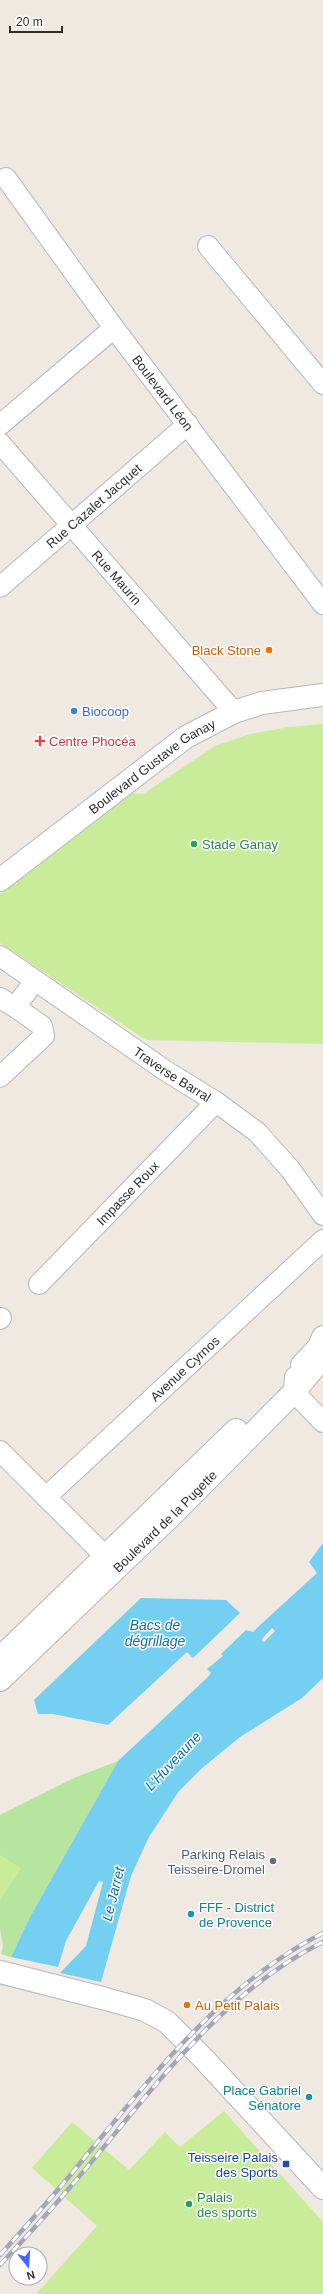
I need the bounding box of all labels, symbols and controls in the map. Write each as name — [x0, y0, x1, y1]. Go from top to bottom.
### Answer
scale bar — [10, 8, 62, 34]
text: 20 m — [16, 15, 43, 29]
street label: Boulevard Léon — [130, 352, 196, 434]
street label: Rue Cazalet Jacquet — [43, 460, 145, 551]
street label: Rue Maurin — [89, 547, 145, 608]
place label: Black Stone — [192, 643, 261, 658]
marker: Black Stone — [264, 645, 274, 655]
place label: Biocoop — [82, 704, 129, 719]
marker: Biocoop — [69, 706, 79, 716]
street label: Boulevard Gustave Ganay — [86, 715, 218, 817]
place label: Centre Phocéa — [49, 734, 136, 749]
marker: Centre Phocéa — [34, 735, 46, 747]
place label: Stade Ganay — [202, 837, 278, 852]
marker: Stade Ganay — [189, 839, 199, 849]
street label: Traverse Barral — [131, 1043, 214, 1105]
street label: Impasse Roux — [93, 1158, 162, 1228]
street label: Avenue Cyrnos — [147, 1332, 223, 1404]
street label: Boulevard de la Pugette — [110, 1467, 220, 1575]
water label: Bacs de dégrillage — [125, 1617, 186, 1649]
water label: L'Huveaune — [142, 1728, 204, 1794]
place label: Parking Relais Teisseire-Dromel — [167, 1847, 265, 1877]
marker: Parking Relais Teisseire-Dromel — [268, 1856, 278, 1866]
water label: Le Jarret — [99, 1864, 128, 1923]
place label: FFF - District de Provence — [199, 1900, 274, 1930]
marker: FFF - District de Provence — [186, 1909, 196, 1919]
place label: Au Petit Palais — [195, 1998, 280, 2013]
marker: Au Petit Palais — [182, 2000, 192, 2010]
place label: Place Gabriel Sénatore — [223, 2083, 301, 2113]
marker: Place Gabriel Sénatore — [304, 2092, 314, 2102]
place label: Teisseire Palais des Sports — [188, 2150, 278, 2180]
marker: Teisseire Palais des Sports — [281, 2159, 291, 2169]
place label: Palais des sports — [197, 2190, 257, 2220]
marker: Palais des sports — [184, 2199, 194, 2209]
north arrow — [8, 2246, 48, 2286]
text: N — [25, 2269, 36, 2282]

